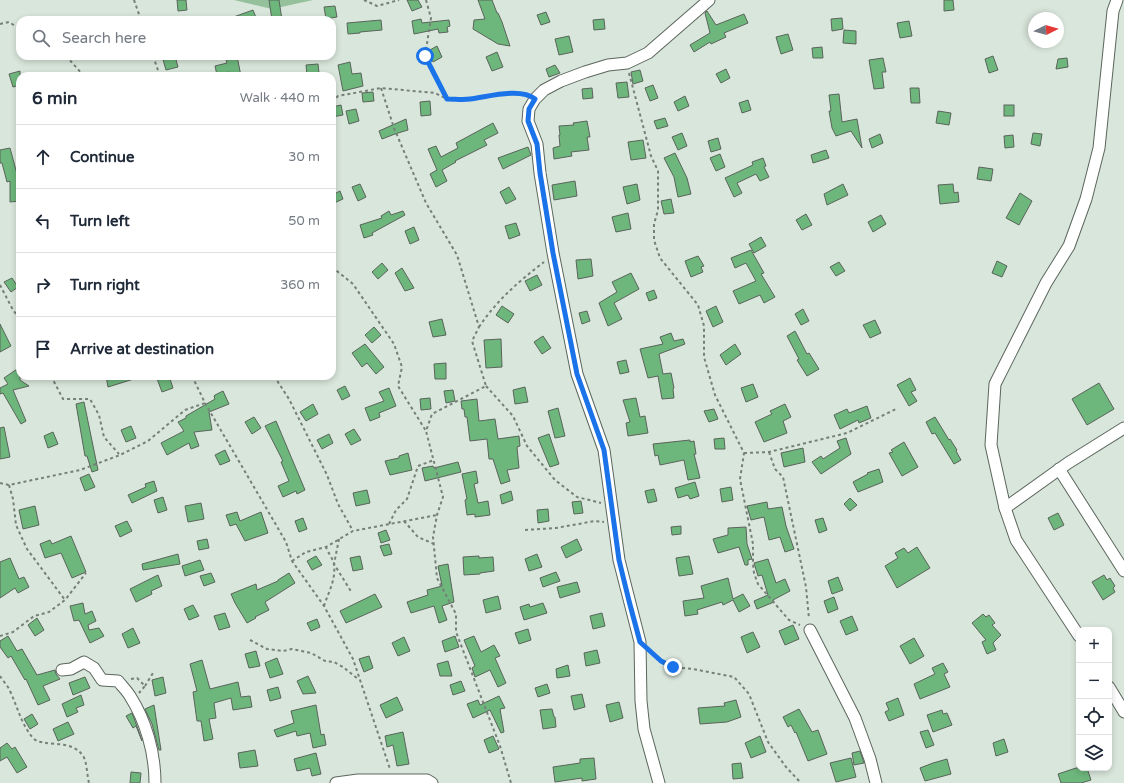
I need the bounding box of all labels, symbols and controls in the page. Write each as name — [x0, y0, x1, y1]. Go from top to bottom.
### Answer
north arrow — [1028, 12, 1064, 48]
search box — [16, 16, 336, 60]
icon: search — [30, 27, 52, 49]
text: Search here — [62, 29, 146, 47]
route start — [416, 47, 434, 65]
text: 6 min — [32, 88, 77, 109]
text: Walk · 440 m — [240, 90, 320, 106]
icon: ahead — [32, 146, 54, 168]
text: Continue — [70, 148, 134, 166]
text: 30 m — [288, 149, 320, 165]
icon: left — [32, 210, 54, 232]
text: Turn left — [70, 212, 130, 230]
text: 50 m — [288, 213, 320, 229]
icon: right — [32, 274, 54, 296]
text: Turn right — [70, 276, 140, 294]
text: 360 m — [280, 277, 320, 293]
icon: arrive — [32, 338, 54, 360]
text: Arrive at destination — [70, 340, 214, 358]
map controls — [1076, 627, 1112, 771]
button: + — [1076, 627, 1112, 663]
route end — [664, 658, 682, 676]
button: − — [1076, 663, 1112, 699]
button: locate — [1076, 699, 1112, 735]
button: layers — [1076, 735, 1112, 771]

